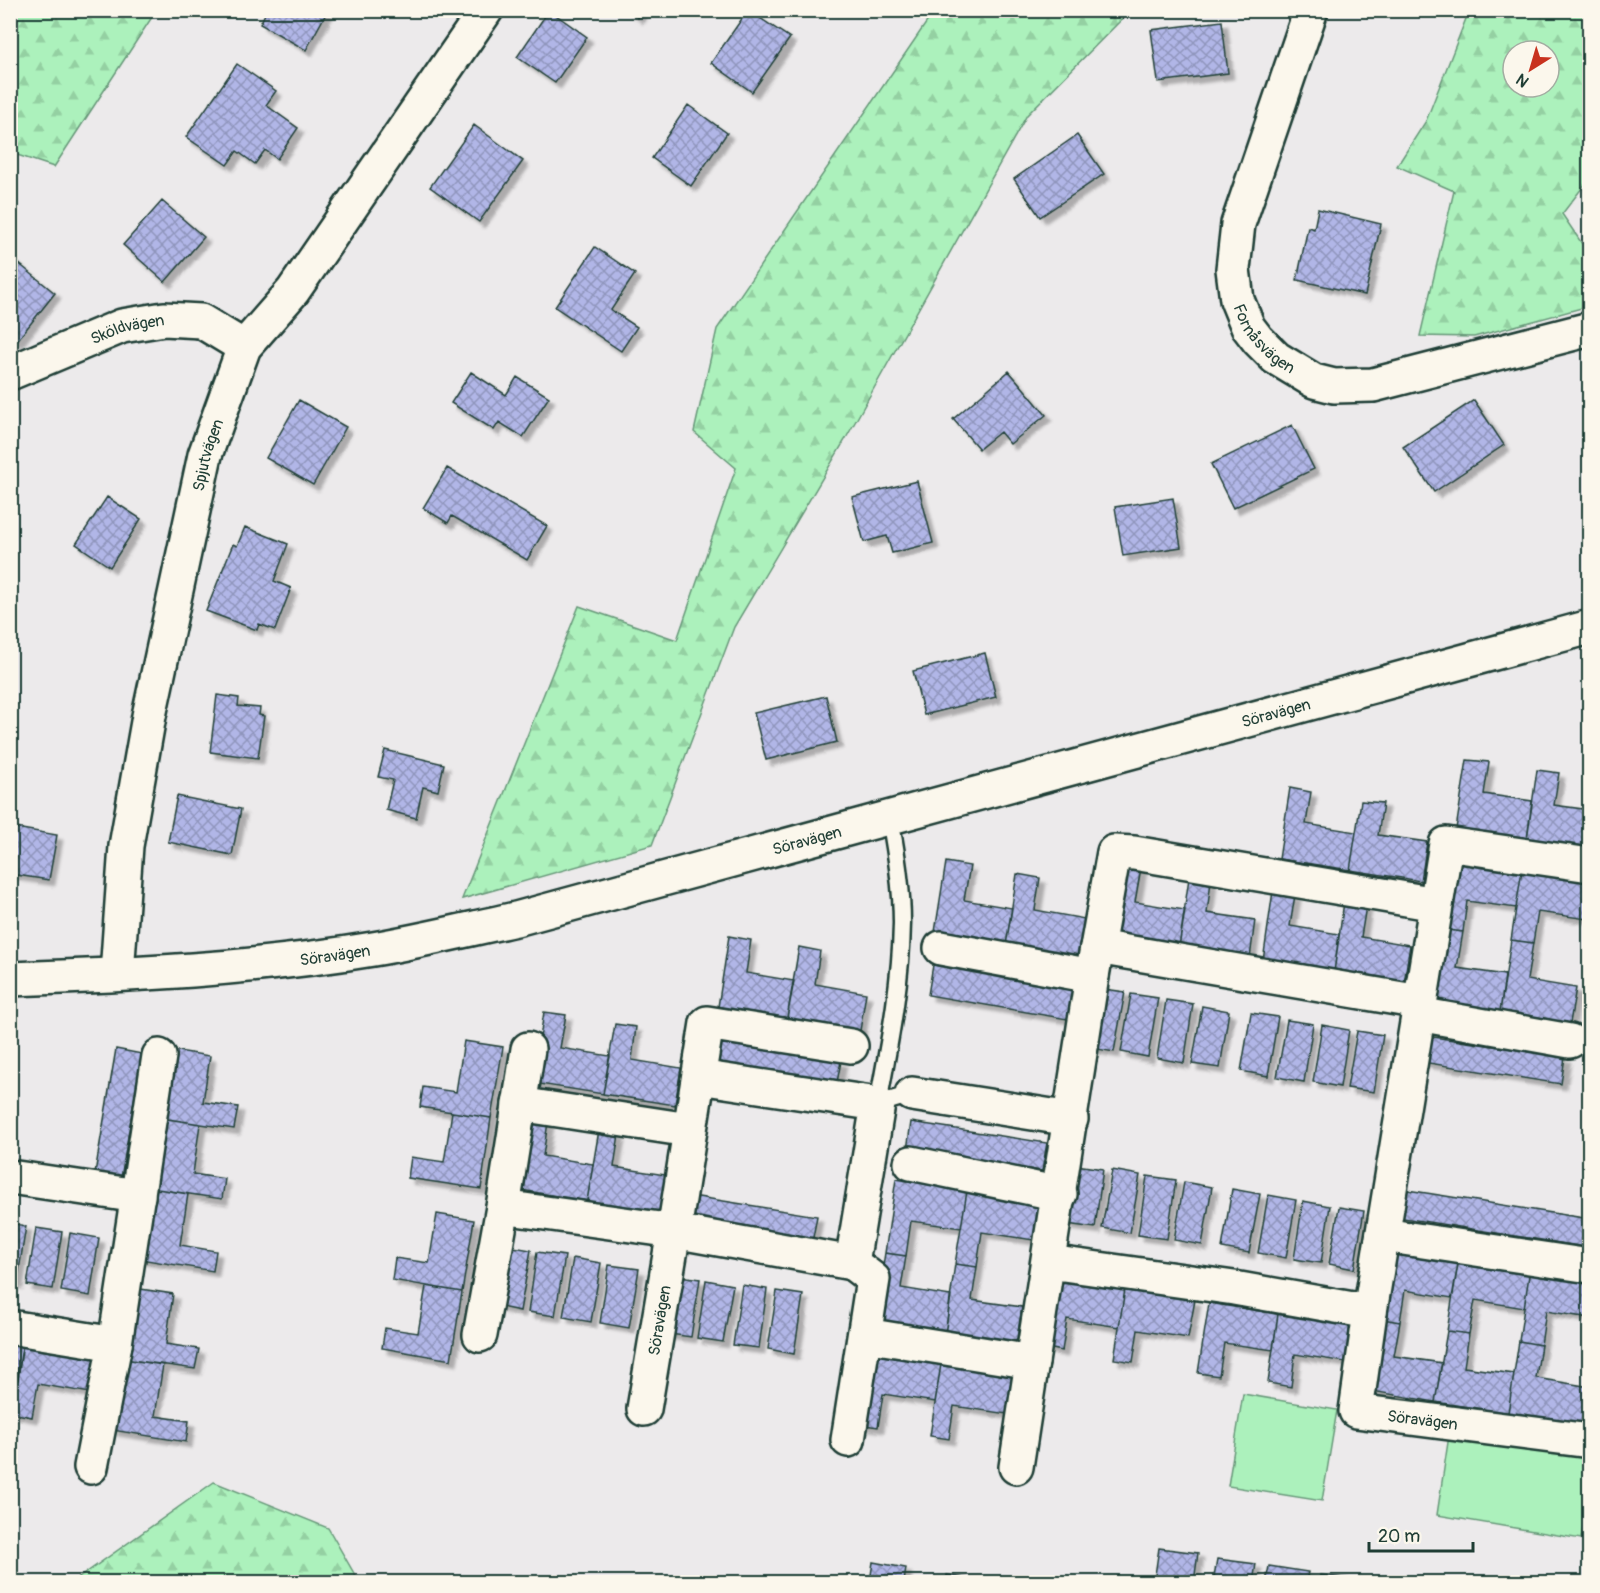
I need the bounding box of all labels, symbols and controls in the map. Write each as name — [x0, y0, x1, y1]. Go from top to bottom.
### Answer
north arrow — [1501, 39, 1561, 99]
text: N — [1512, 69, 1533, 91]
street label: Fornåsvägen — [1229, 301, 1299, 378]
street label: Sköldvägen — [88, 310, 166, 349]
street label: Spjutvägen — [189, 416, 228, 493]
street label: Söravägen — [1239, 694, 1313, 732]
street label: Söravägen — [770, 822, 844, 860]
street label: Söravägen — [299, 941, 372, 970]
street label: Söravägen — [644, 1284, 676, 1357]
street label: Söravägen — [1386, 1406, 1459, 1435]
scale bar — [1369, 1515, 1472, 1553]
text: 20 m — [1378, 1525, 1420, 1548]

